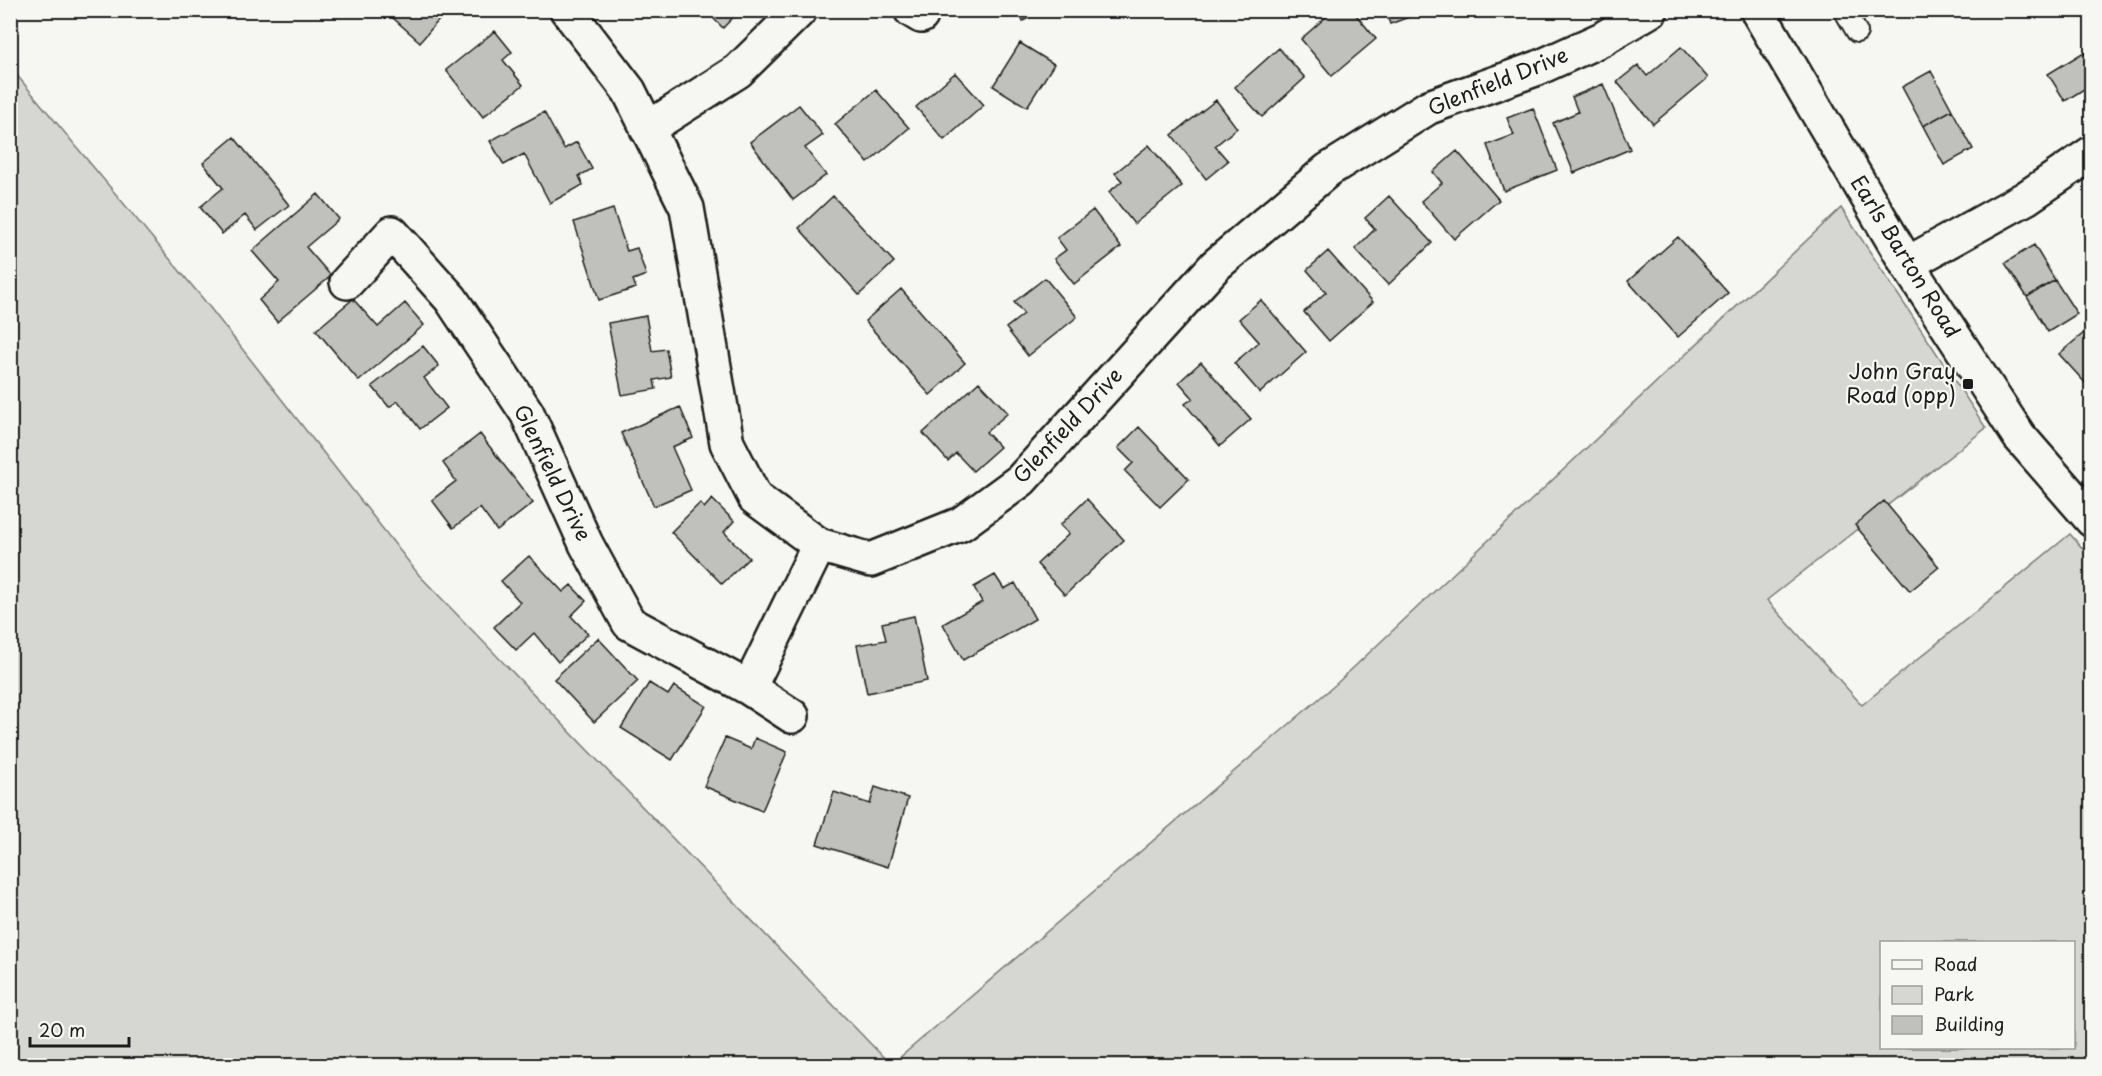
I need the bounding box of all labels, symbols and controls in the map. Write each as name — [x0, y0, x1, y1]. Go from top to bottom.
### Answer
street label: Glenfield Drive — [1422, 37, 1572, 123]
street label: Earls Barton Road — [1844, 168, 1970, 343]
place label: John Gray Road (opp) — [1846, 354, 1956, 410]
street label: Glenfield Drive — [1004, 359, 1129, 490]
marker: John Gray Road (opp) — [1961, 377, 1975, 391]
street label: Glenfield Drive — [507, 398, 601, 546]
legend — [1880, 941, 2075, 1049]
text: Road — [1934, 950, 1978, 977]
text: Park — [1934, 980, 1974, 1007]
scale bar — [30, 1010, 129, 1048]
text: Building — [1934, 1010, 2004, 1037]
text: 20 m — [39, 1016, 85, 1043]

